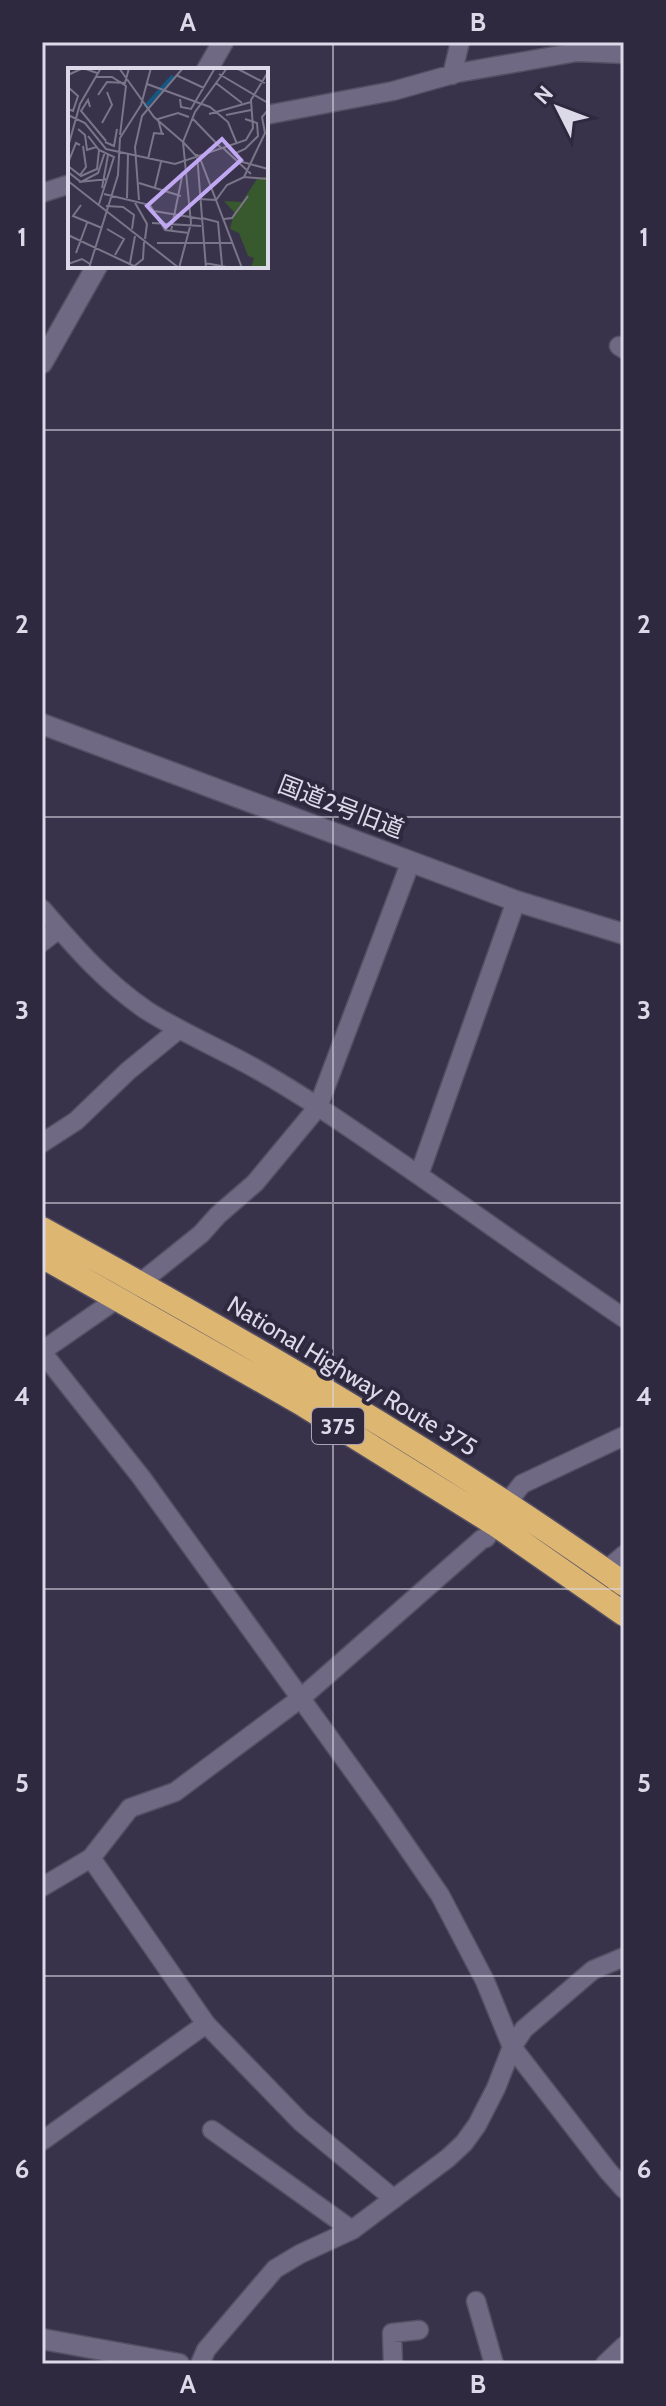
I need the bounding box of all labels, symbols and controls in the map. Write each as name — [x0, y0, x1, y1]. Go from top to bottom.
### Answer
text: A — [180, 6, 197, 38]
text: B — [470, 6, 486, 38]
inset map — [68, 68, 268, 268]
north arrow — [518, 68, 598, 148]
text: N — [528, 80, 559, 110]
text: 1 — [17, 221, 27, 253]
text: 1 — [639, 221, 649, 253]
text: 2 — [15, 608, 29, 640]
text: 2 — [637, 608, 651, 640]
street label: 国道2号旧道 — [274, 769, 408, 844]
text: 3 — [15, 994, 29, 1026]
text: 3 — [637, 994, 651, 1026]
street label: National Highway Route 375 — [222, 1290, 482, 1462]
text: 4 — [14, 1380, 30, 1412]
text: 4 — [636, 1380, 652, 1412]
road number: 375 — [312, 1408, 364, 1444]
text: 5 — [15, 1767, 29, 1799]
text: 5 — [637, 1767, 651, 1799]
text: 6 — [15, 2153, 29, 2185]
text: 6 — [637, 2153, 651, 2185]
text: A — [180, 2368, 197, 2400]
text: B — [470, 2368, 486, 2400]

